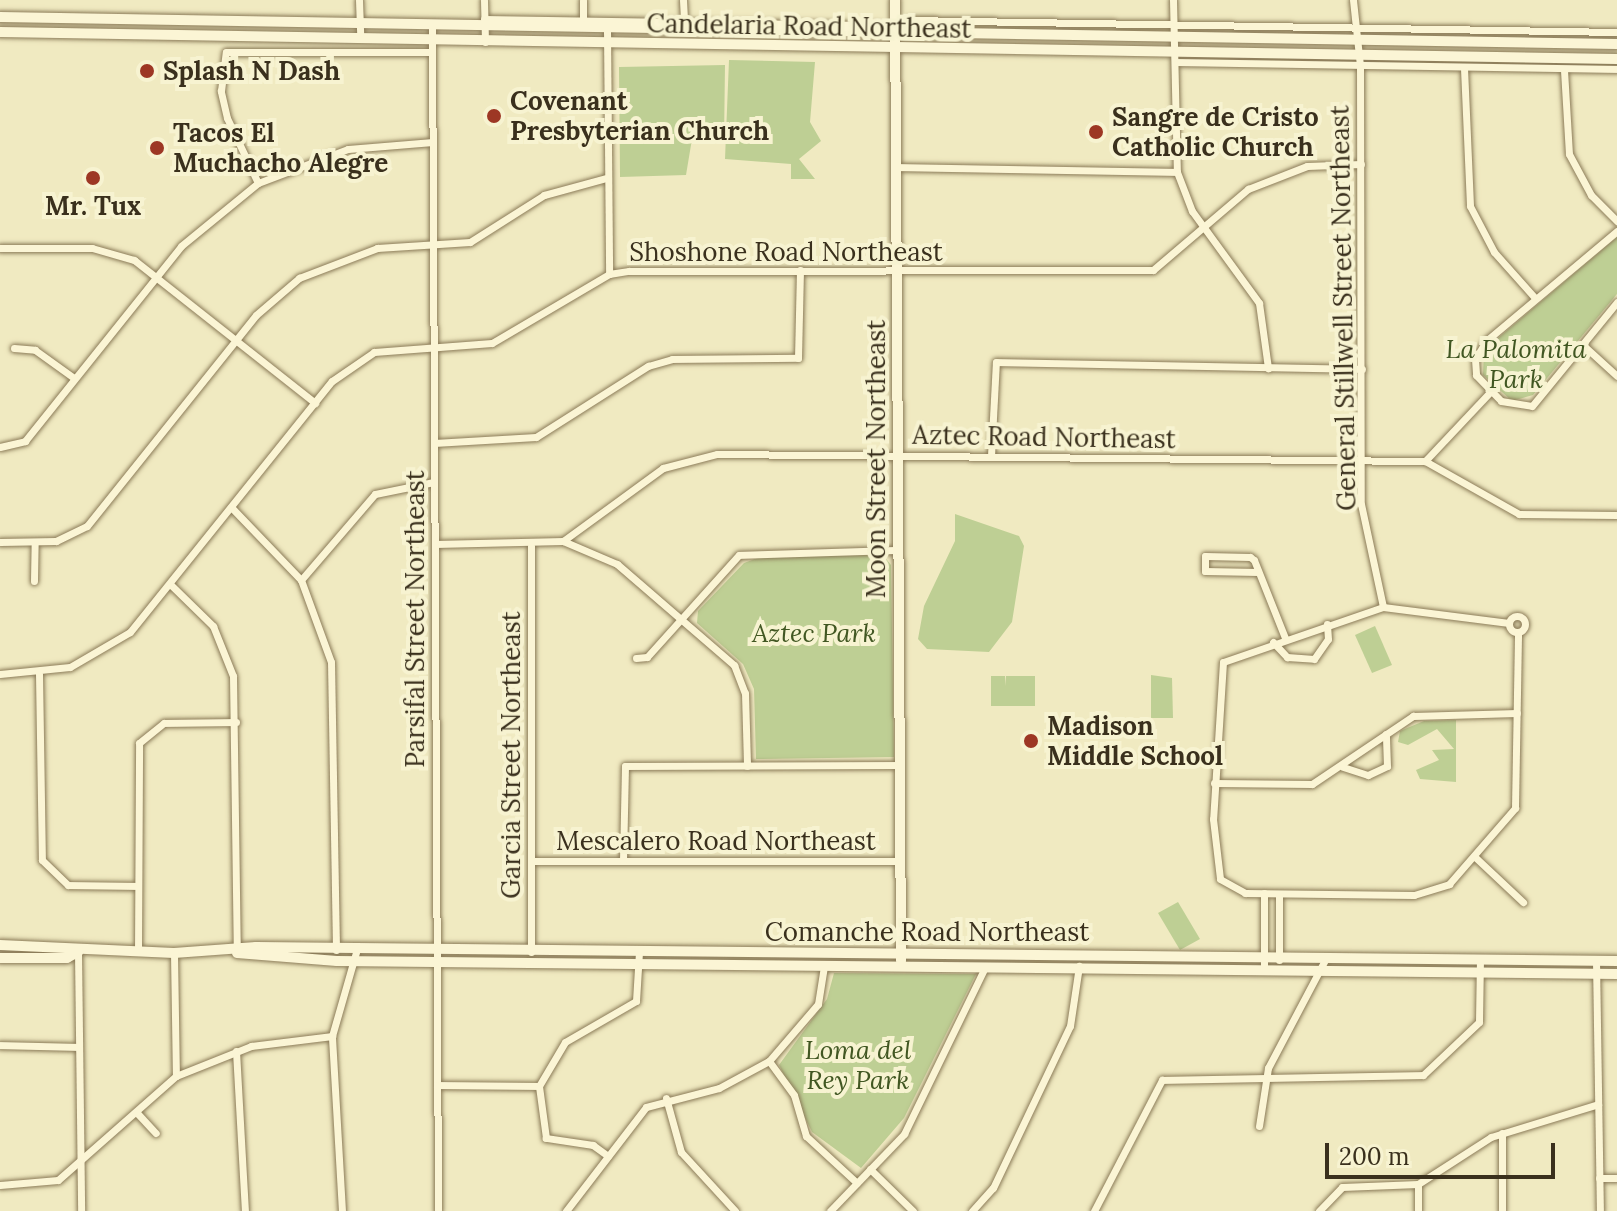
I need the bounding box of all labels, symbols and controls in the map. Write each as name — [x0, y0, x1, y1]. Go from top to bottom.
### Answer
street label: Candelaria Road Northeast — [646, 8, 972, 44]
place label: Splash N Dash — [163, 55, 340, 87]
marker: Splash N Dash — [138, 62, 156, 80]
place label: Covenant Presbyterian Church — [510, 85, 769, 146]
place label: Sangre de Cristo Catholic Church — [1112, 101, 1319, 162]
street label: General Stillwell Street Northeast — [1324, 105, 1362, 511]
marker: Covenant Presbyterian Church — [485, 107, 503, 125]
place label: Tacos El Muchacho Alegre — [173, 117, 388, 178]
marker: Sangre de Cristo Catholic Church — [1087, 123, 1105, 141]
marker: Tacos El Muchacho Alegre — [148, 139, 166, 157]
marker: Mr. Tux — [84, 169, 102, 187]
place label: Mr. Tux — [45, 190, 141, 222]
street label: Shoshone Road Northeast — [629, 236, 943, 268]
street label: Moon Street Northeast — [860, 320, 892, 598]
park label: La Palomita Park — [1445, 333, 1587, 394]
street label: Aztec Road Northeast — [912, 419, 1176, 455]
street label: Parsifal Street Northeast — [399, 470, 431, 768]
street label: Garcia Street Northeast — [495, 611, 527, 899]
park label: Aztec Park — [752, 617, 876, 649]
place label: Madison Middle School — [1047, 710, 1223, 772]
marker: Madison Middle School — [1022, 732, 1040, 750]
street label: Mescalero Road Northeast — [556, 825, 876, 857]
street label: Comanche Road Northeast — [765, 916, 1089, 948]
park label: Loma del Rey Park — [805, 1034, 911, 1096]
scale bar — [1329, 1127, 1559, 1177]
text: 200 m — [1339, 1141, 1409, 1172]

